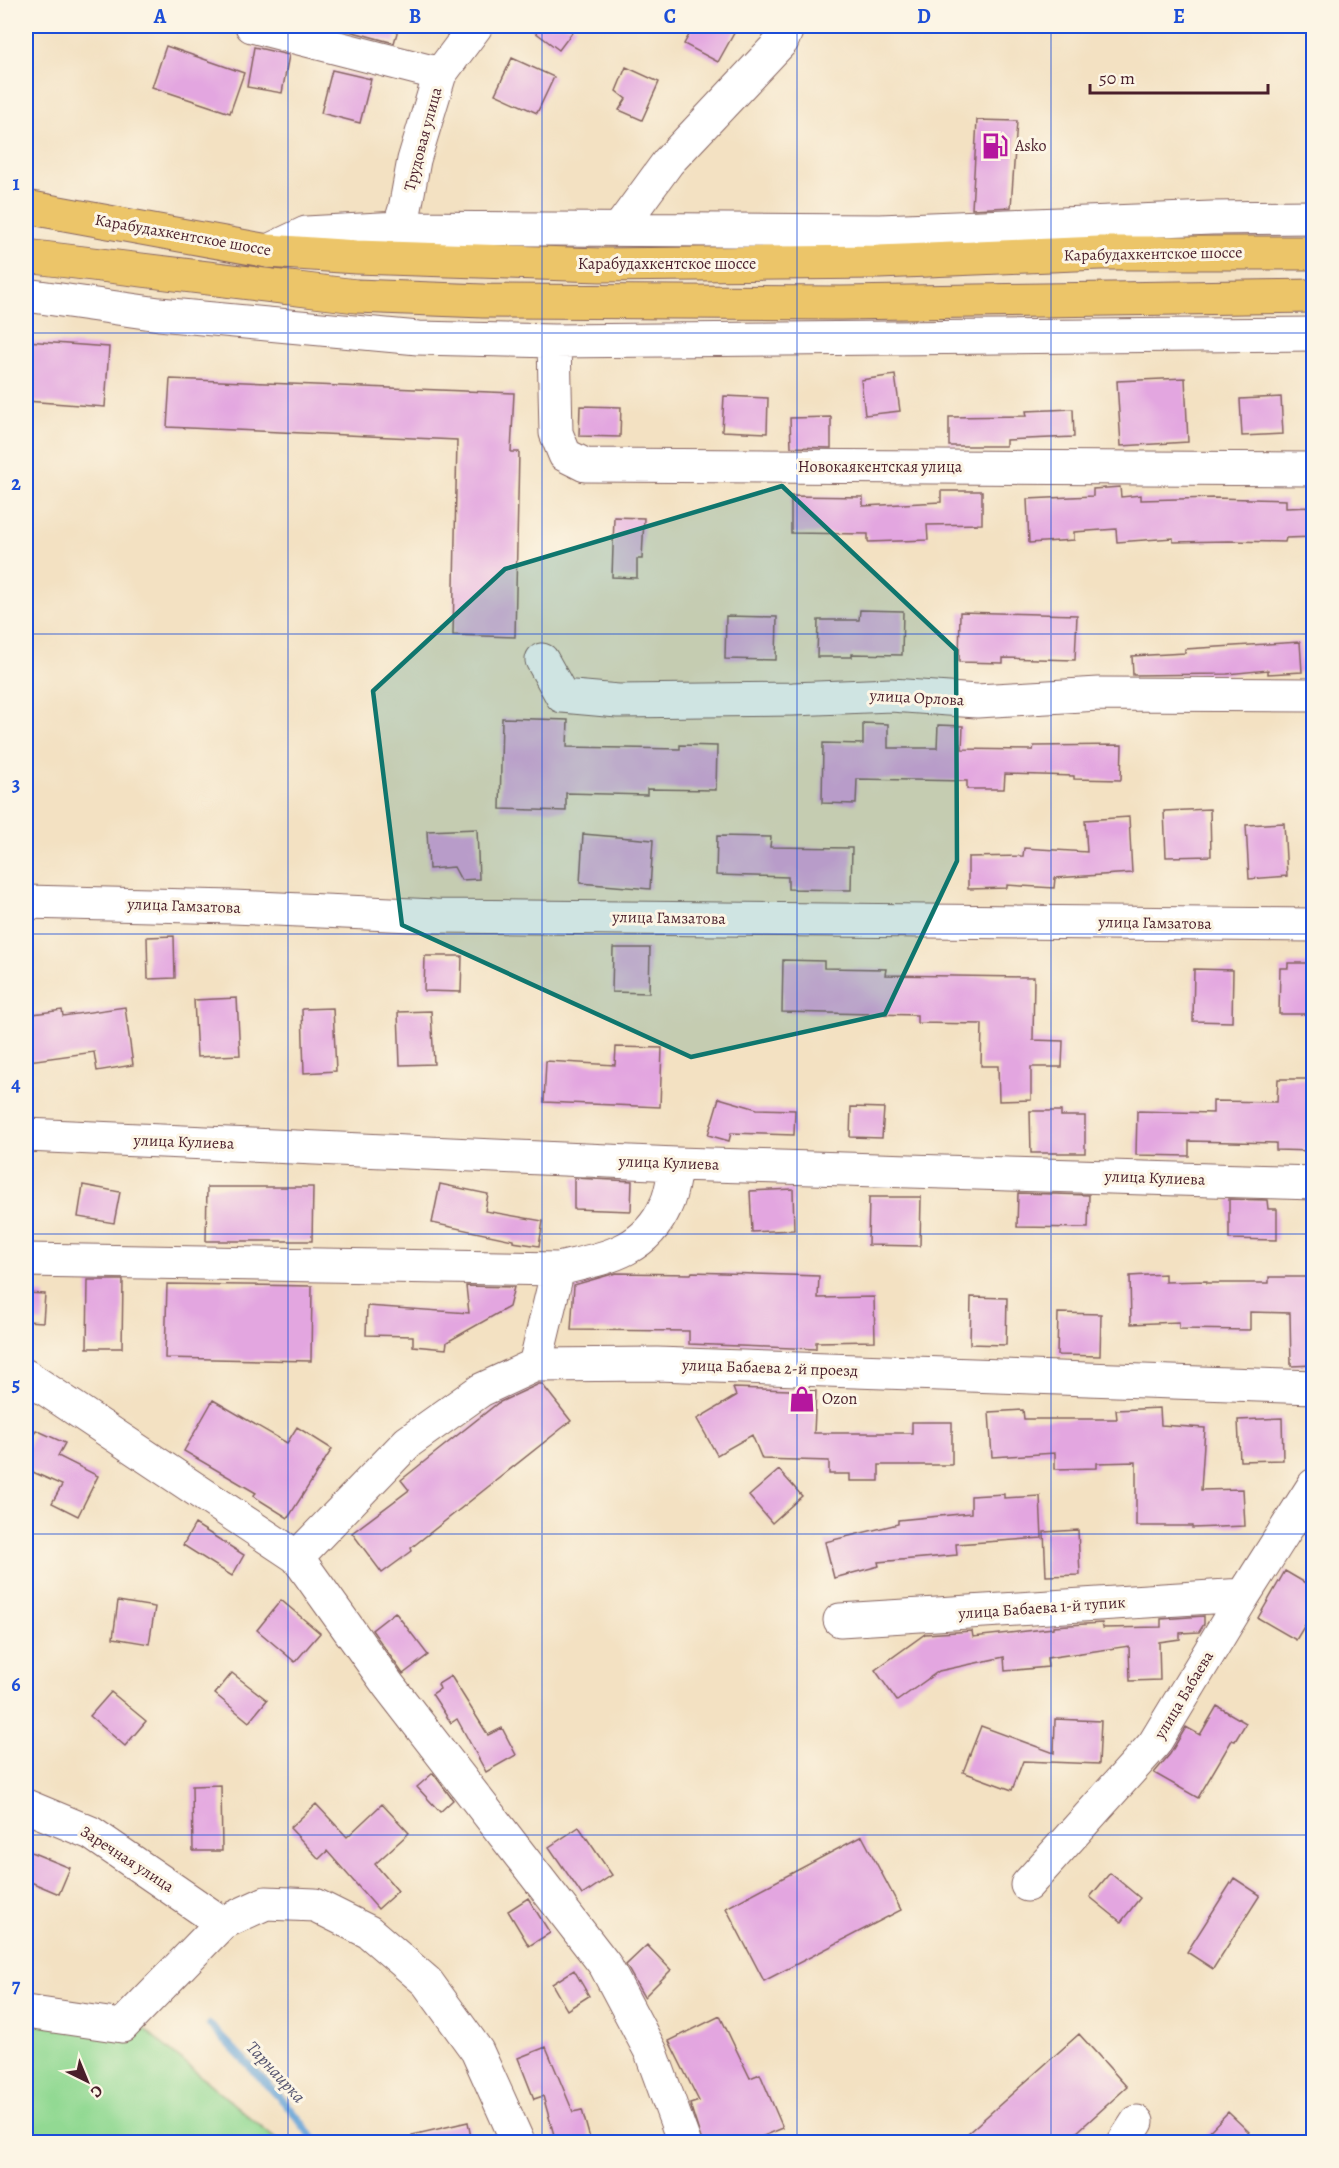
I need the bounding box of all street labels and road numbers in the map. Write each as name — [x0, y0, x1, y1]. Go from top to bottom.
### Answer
street label: Трудовая улица — [399, 84, 448, 193]
street label: Карабудахкентское шоссе — [93, 209, 273, 261]
street label: Карабудахкентское шоссе — [1063, 241, 1243, 267]
street label: Карабудахкентское шоссе — [578, 253, 756, 275]
street label: Новокаякентская улица — [798, 456, 963, 478]
street label: улица Орлова — [868, 684, 965, 711]
street label: улица Гамзатова — [126, 893, 242, 919]
street label: улица Гамзатова — [611, 906, 727, 930]
street label: улица Гамзатова — [1097, 911, 1213, 935]
street label: улица Кулиева — [132, 1129, 235, 1155]
street label: улица Кулиева — [617, 1150, 720, 1176]
street label: улица Кулиева — [1103, 1165, 1206, 1191]
street label: улица Бабаева 2-й проезд — [681, 1354, 858, 1382]
street label: улица Бабаева 1-й тупик — [957, 1591, 1126, 1625]
street label: улица Бабаева — [1149, 1646, 1219, 1744]
street label: Заречная улица — [76, 1820, 179, 1898]

